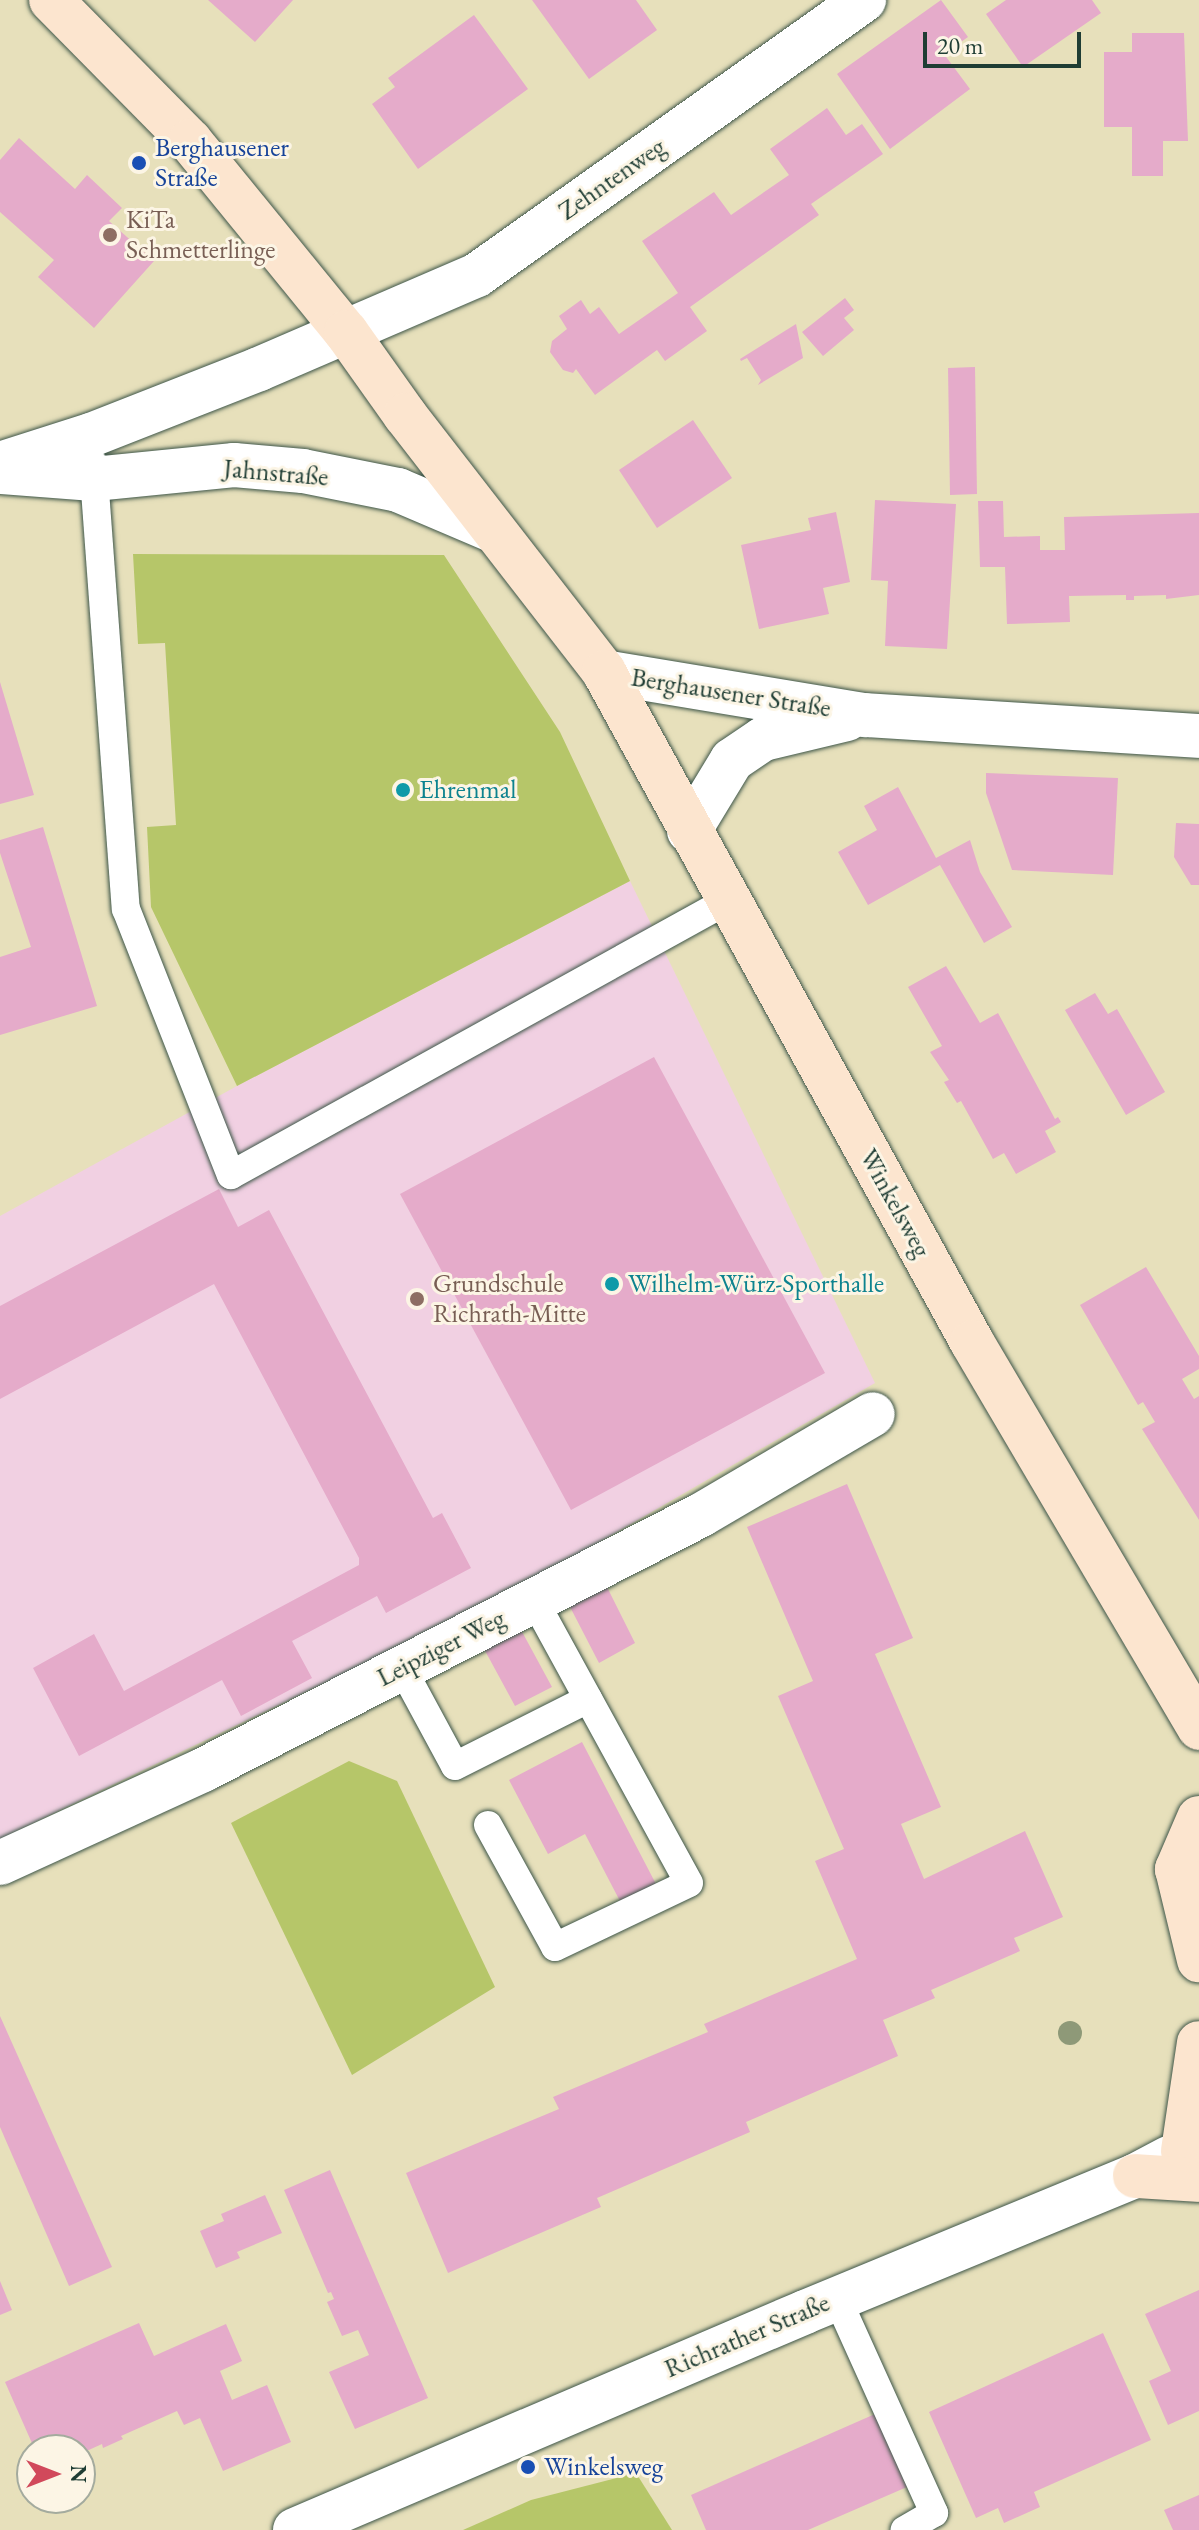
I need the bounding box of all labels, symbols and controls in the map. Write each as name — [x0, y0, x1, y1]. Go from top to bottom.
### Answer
scale bar — [927, 16, 1085, 66]
text: 20 m — [937, 30, 984, 61]
street label: Zehntenweg — [553, 131, 671, 227]
place label: Berghausener Straße — [155, 132, 289, 194]
marker: Berghausener Straße — [130, 154, 148, 172]
place label: KiTa Schmetterlinge — [126, 204, 275, 266]
marker: KiTa Schmetterlinge — [101, 226, 119, 244]
street label: Jahnstraße — [222, 453, 330, 493]
street label: Berghausener Straße — [629, 662, 833, 724]
place label: Ehrenmal — [419, 774, 516, 806]
marker: Ehrenmal — [394, 781, 412, 799]
street label: Winkelsweg — [853, 1143, 937, 1263]
place label: Grundschule Richrath-Mitte — [433, 1268, 586, 1330]
place label: Wilhelm-Würz-Sporthalle — [628, 1268, 884, 1300]
marker: Wilhelm-Würz-Sporthalle — [603, 1275, 621, 1293]
marker: Grundschule Richrath-Mitte — [408, 1290, 426, 1308]
street label: Leipziger Weg — [372, 1603, 510, 1693]
street label: Richrather Straße — [660, 2287, 834, 2385]
north arrow — [16, 2434, 96, 2514]
place label: Winkelsweg — [544, 2451, 663, 2483]
marker: Winkelsweg — [519, 2458, 537, 2476]
text: N — [64, 2465, 93, 2483]

